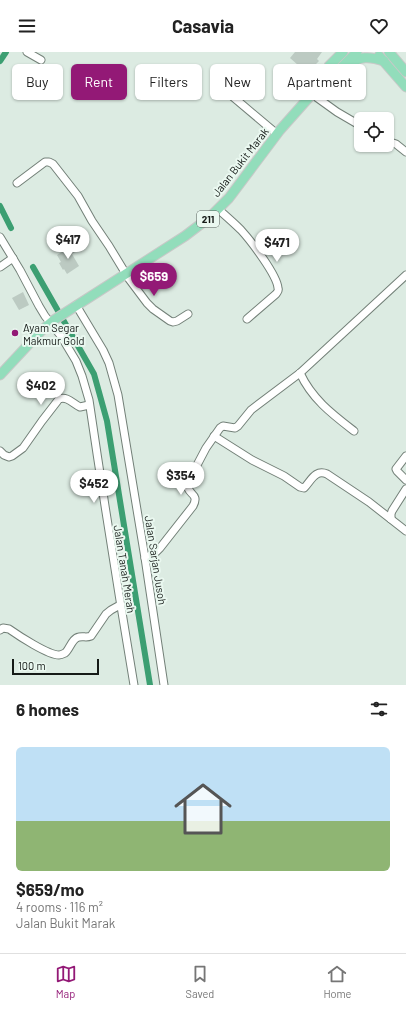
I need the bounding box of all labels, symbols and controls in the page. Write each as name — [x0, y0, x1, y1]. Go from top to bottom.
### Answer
icon: menu — [16, 15, 38, 37]
text: Casavia — [172, 15, 234, 37]
icon: heart — [368, 15, 390, 37]
chip: Buy — [12, 64, 63, 100]
chip: Rent — [71, 64, 127, 100]
chip: Filters — [135, 64, 202, 100]
chip: New — [210, 64, 265, 100]
chip: Apartment — [273, 64, 366, 100]
map controls — [354, 112, 394, 152]
button: locate — [354, 112, 394, 152]
street label: Jalan Bukit Marak — [209, 125, 271, 199]
road number: 211 — [197, 211, 219, 227]
pin: $417 — [44, 226, 92, 260]
pin: $471 — [253, 229, 301, 263]
text: $417 — [55, 231, 81, 247]
text: $471 — [264, 234, 290, 250]
pin: $659 — [130, 263, 178, 297]
text: $659 — [140, 268, 168, 284]
place label: Ayam Segar Makmur Gold — [23, 321, 84, 347]
marker: Ayam Segar Makmur Gold — [10, 328, 20, 338]
pin: $402 — [17, 372, 65, 406]
text: $402 — [26, 377, 56, 393]
pin: $354 — [157, 462, 205, 496]
text: $354 — [166, 467, 196, 483]
pin: $452 — [70, 470, 118, 504]
text: $452 — [79, 475, 109, 491]
street label: Jalan Sarjan Jusoh — [143, 514, 169, 606]
street label: Jalan Tanah Merah — [112, 524, 138, 614]
scale bar — [12, 657, 99, 676]
text: 100 m — [18, 659, 46, 672]
icon: filters — [368, 698, 390, 720]
text: 6 homes — [16, 699, 79, 719]
icon: home — [167, 773, 239, 845]
text: $659/mo — [16, 879, 84, 899]
text: 4 rooms · 116 m² — [16, 899, 103, 915]
text: Jalan Bukit Marak — [16, 915, 115, 931]
tab: Map — [55, 963, 77, 1000]
tab: Saved — [186, 963, 214, 1000]
tab: Home — [323, 963, 351, 1000]

